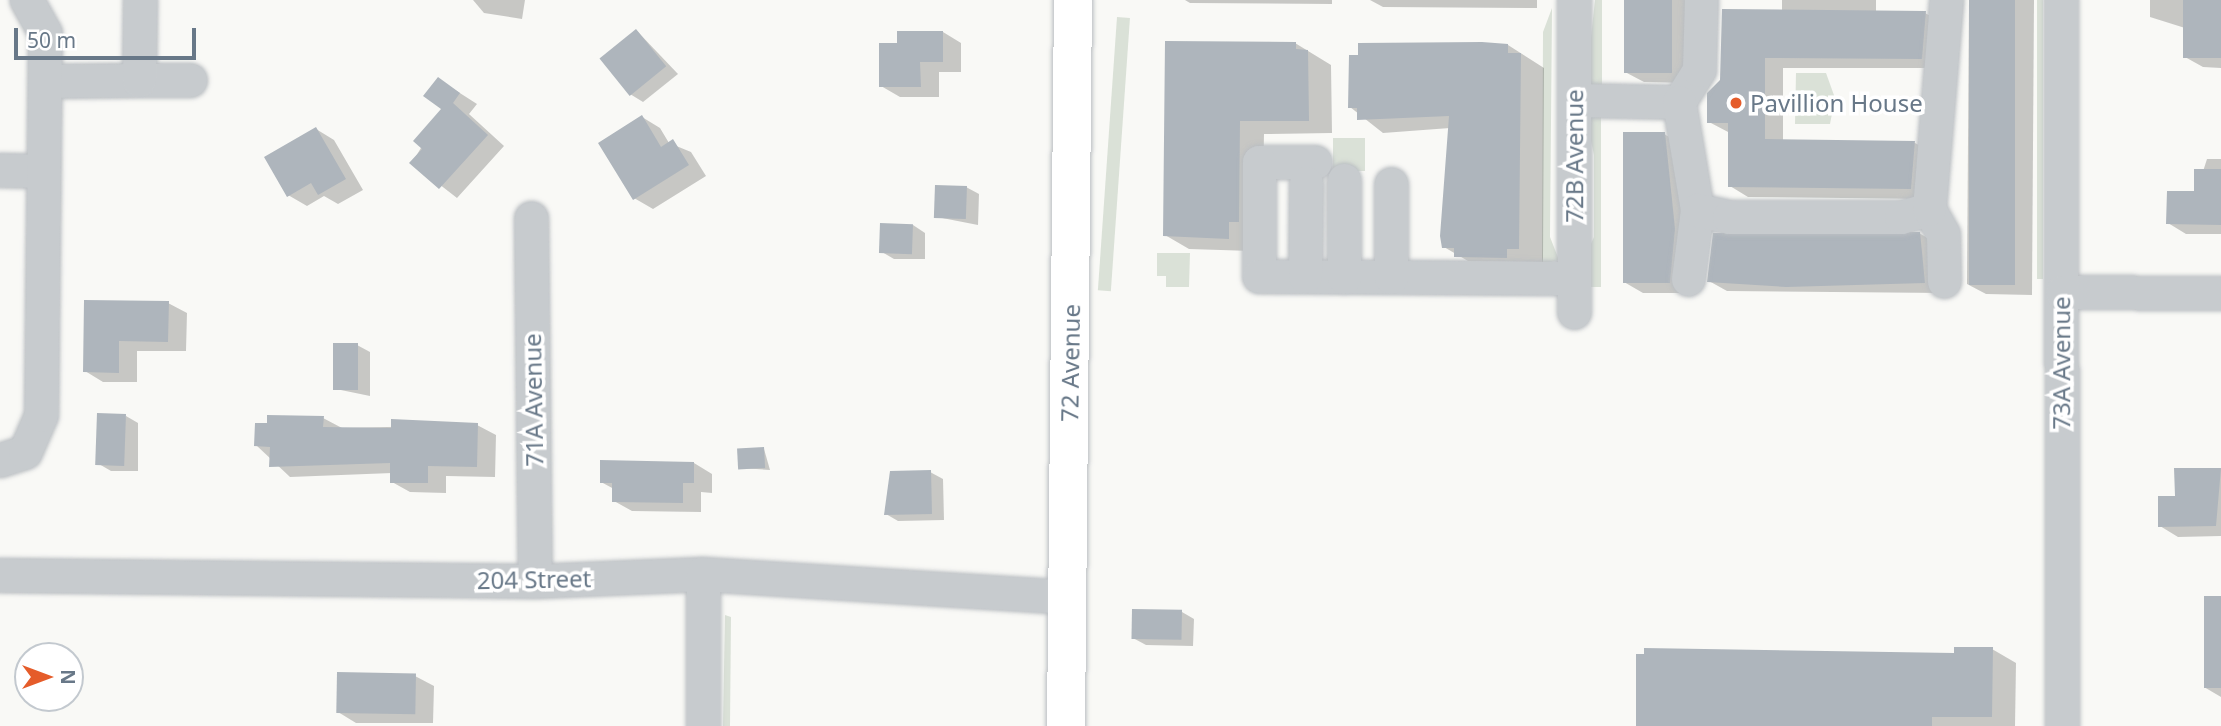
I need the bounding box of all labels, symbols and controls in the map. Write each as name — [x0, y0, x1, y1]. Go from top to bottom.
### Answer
scale bar — [18, 14, 200, 58]
text: 50 m — [27, 26, 76, 54]
street label: 72B Avenue — [1560, 89, 1588, 223]
place label: Pavillion House — [1750, 89, 1923, 117]
marker: Pavillion House — [1728, 95, 1744, 111]
street label: 73A Avenue — [2047, 296, 2075, 430]
street label: 72 Avenue — [1055, 304, 1085, 422]
street label: 71A Avenue — [517, 333, 549, 467]
street label: 204 Street — [477, 564, 591, 594]
north arrow — [14, 642, 84, 712]
text: N — [55, 669, 81, 685]

